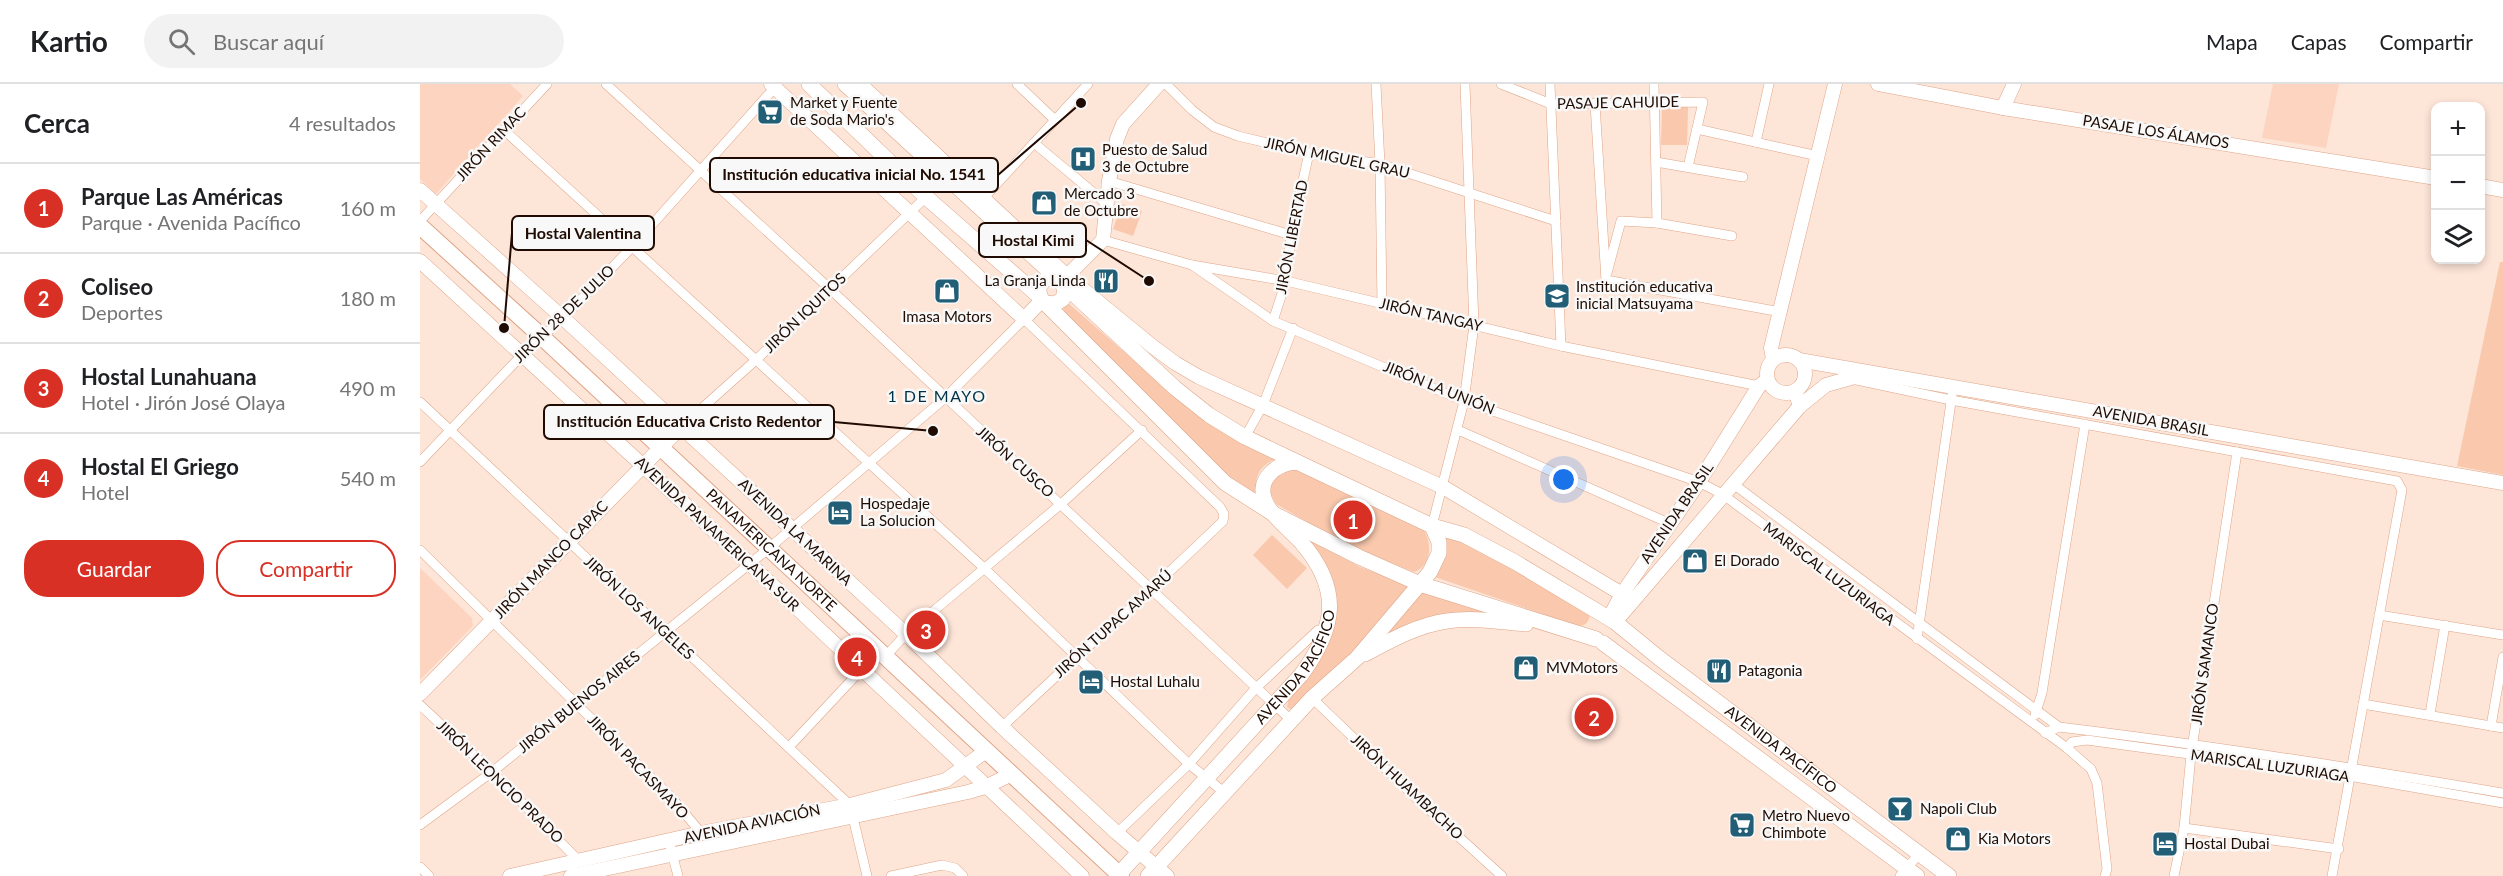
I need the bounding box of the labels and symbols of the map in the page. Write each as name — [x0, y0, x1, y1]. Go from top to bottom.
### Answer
street label: PASAJE CAHUIDE — [1557, 92, 1679, 112]
place label: Market y Fuente de Soda Mario's — [790, 93, 898, 128]
supermarket icon: Market y Fuente de Soda Mario's — [755, 97, 785, 127]
street label: JIRÓN RIMAC — [451, 103, 529, 184]
street label: PASAJE LOS ÁLAMOS — [2082, 111, 2231, 151]
street label: JIRÓN MIGUEL GRAU — [1263, 133, 1412, 181]
place label: Puesto de Salud 3 de Octubre — [1102, 140, 1207, 175]
hospital icon: Puesto de Salud 3 de Octubre — [1068, 144, 1098, 174]
callout: Institución educativa inicial No. 1541 — [710, 158, 998, 192]
text: Institución educativa inicial No. 1541 — [722, 164, 986, 183]
street label: JIRÓN LIBERTAD — [1271, 178, 1311, 295]
place label: Mercado 3 de Octubre — [1064, 184, 1139, 219]
shop icon: Mercado 3 de Octubre — [1029, 188, 1059, 218]
callout: Hostal Valentina — [512, 216, 654, 250]
text: Hostal Valentina — [525, 223, 641, 242]
callout: Hostal Kimi — [979, 223, 1086, 257]
text: Hostal Kimi — [992, 230, 1074, 249]
street label: JIRÓN 28 DE JULIO — [509, 261, 617, 366]
restaurant icon: La Granja Linda — [1091, 266, 1121, 296]
street label: JIRÓN IQUITOS — [760, 269, 849, 356]
place label: La Granja Linda — [985, 271, 1086, 289]
shop icon: Imasa Motors — [932, 276, 962, 306]
place label: Institución educativa inicial Matsuyama — [1576, 277, 1713, 312]
school or university icon: Institución educativa inicial Matsuyama — [1542, 281, 1572, 311]
street label: JIRÓN TANGAY — [1378, 293, 1485, 335]
place label: Imasa Motors — [902, 307, 992, 325]
street label: JIRÓN LA UNIÓN — [1381, 357, 1498, 418]
district label: 1 DE MAYO — [887, 386, 987, 405]
street label: AVENIDA BRASIL — [2092, 401, 2211, 439]
callout: Institución Educativa Cristo Redentor — [544, 405, 834, 439]
text: Institución Educativa Cristo Redentor — [556, 411, 822, 430]
street label: JIRÓN CUSCO — [973, 422, 1058, 501]
street label: AVENIDA PANAMERICANA SUR — [632, 452, 804, 615]
street label: AVENIDA BRASIL — [1636, 458, 1717, 566]
your location — [1549, 465, 1578, 494]
street label: AVENIDA LA MARINA — [735, 474, 857, 589]
street label: PANAMERICANA NORTE — [703, 485, 841, 615]
place label: Hospedaje La Solucion — [860, 494, 935, 529]
street label: JIRÓN MANCO CAPAC — [489, 497, 611, 622]
hotel icon: Hospedaje La Solucion — [825, 498, 855, 528]
pin: 1 — [1334, 498, 1372, 542]
street label: MARISCAL LUZURIAGA — [1760, 518, 1900, 629]
shop icon: El Dorado — [1680, 546, 1710, 576]
place label: El Dorado — [1714, 551, 1779, 569]
street label: JIRÓN LOS ANGELES — [581, 552, 698, 663]
street label: JIRÓN TUPAC AMARÚ — [1050, 565, 1175, 681]
street label: JIRÓN SAMANCO — [2187, 602, 2221, 726]
pin: 3 — [906, 608, 946, 652]
street label: AVENIDA PACÍFICO — [1251, 609, 1338, 727]
pin: 4 — [838, 634, 876, 680]
street label: JIRÓN BUENOS AIRES — [514, 646, 643, 756]
shop icon: MVMotors — [1511, 653, 1541, 683]
restaurant icon: Patagonia — [1704, 656, 1734, 686]
place label: MVMotors — [1546, 658, 1618, 676]
place label: Patagonia — [1738, 661, 1803, 679]
hotel icon: Hostal Luhalu — [1076, 667, 1106, 697]
place label: Hostal Luhalu — [1110, 672, 1200, 690]
pin: 2 — [1574, 694, 1614, 740]
street label: AVENIDA PACÍFICO — [1722, 701, 1841, 797]
street label: JIRÓN PACASMAYO — [585, 711, 693, 822]
street label: JIRÓN LEONCIO PRADO — [434, 716, 568, 846]
street label: JIRÓN HUAMBACHO — [1348, 730, 1467, 843]
street label: MARISCAL LUZURIAGA — [2190, 745, 2351, 785]
bar icon: Napoli Club — [1885, 794, 1915, 824]
place label: Napoli Club — [1920, 799, 1997, 817]
street label: AVENIDA AVIACIÓN — [682, 800, 822, 846]
place label: Metro Nuevo Chimbote — [1762, 806, 1850, 841]
supermarket icon: Metro Nuevo Chimbote — [1727, 810, 1757, 840]
shop icon: Kia Motors — [1943, 824, 1973, 854]
place label: Kia Motors — [1978, 829, 2051, 847]
hotel icon: Hostal Dubai — [2150, 829, 2180, 859]
place label: Hostal Dubai — [2184, 834, 2270, 852]

